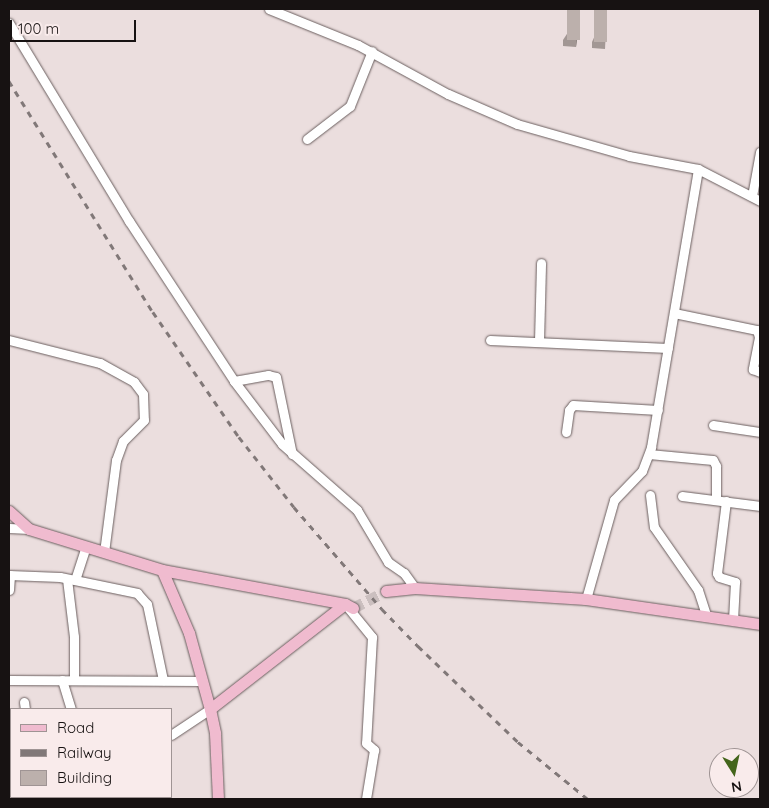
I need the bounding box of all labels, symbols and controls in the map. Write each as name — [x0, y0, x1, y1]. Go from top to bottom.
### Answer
scale bar — [12, 10, 139, 42]
text: 100 m — [18, 19, 59, 38]
legend — [10, 708, 172, 798]
text: Road — [57, 718, 94, 737]
text: Railway — [57, 743, 112, 762]
north arrow — [709, 748, 759, 798]
text: Building — [57, 768, 112, 787]
text: N — [730, 777, 743, 797]

